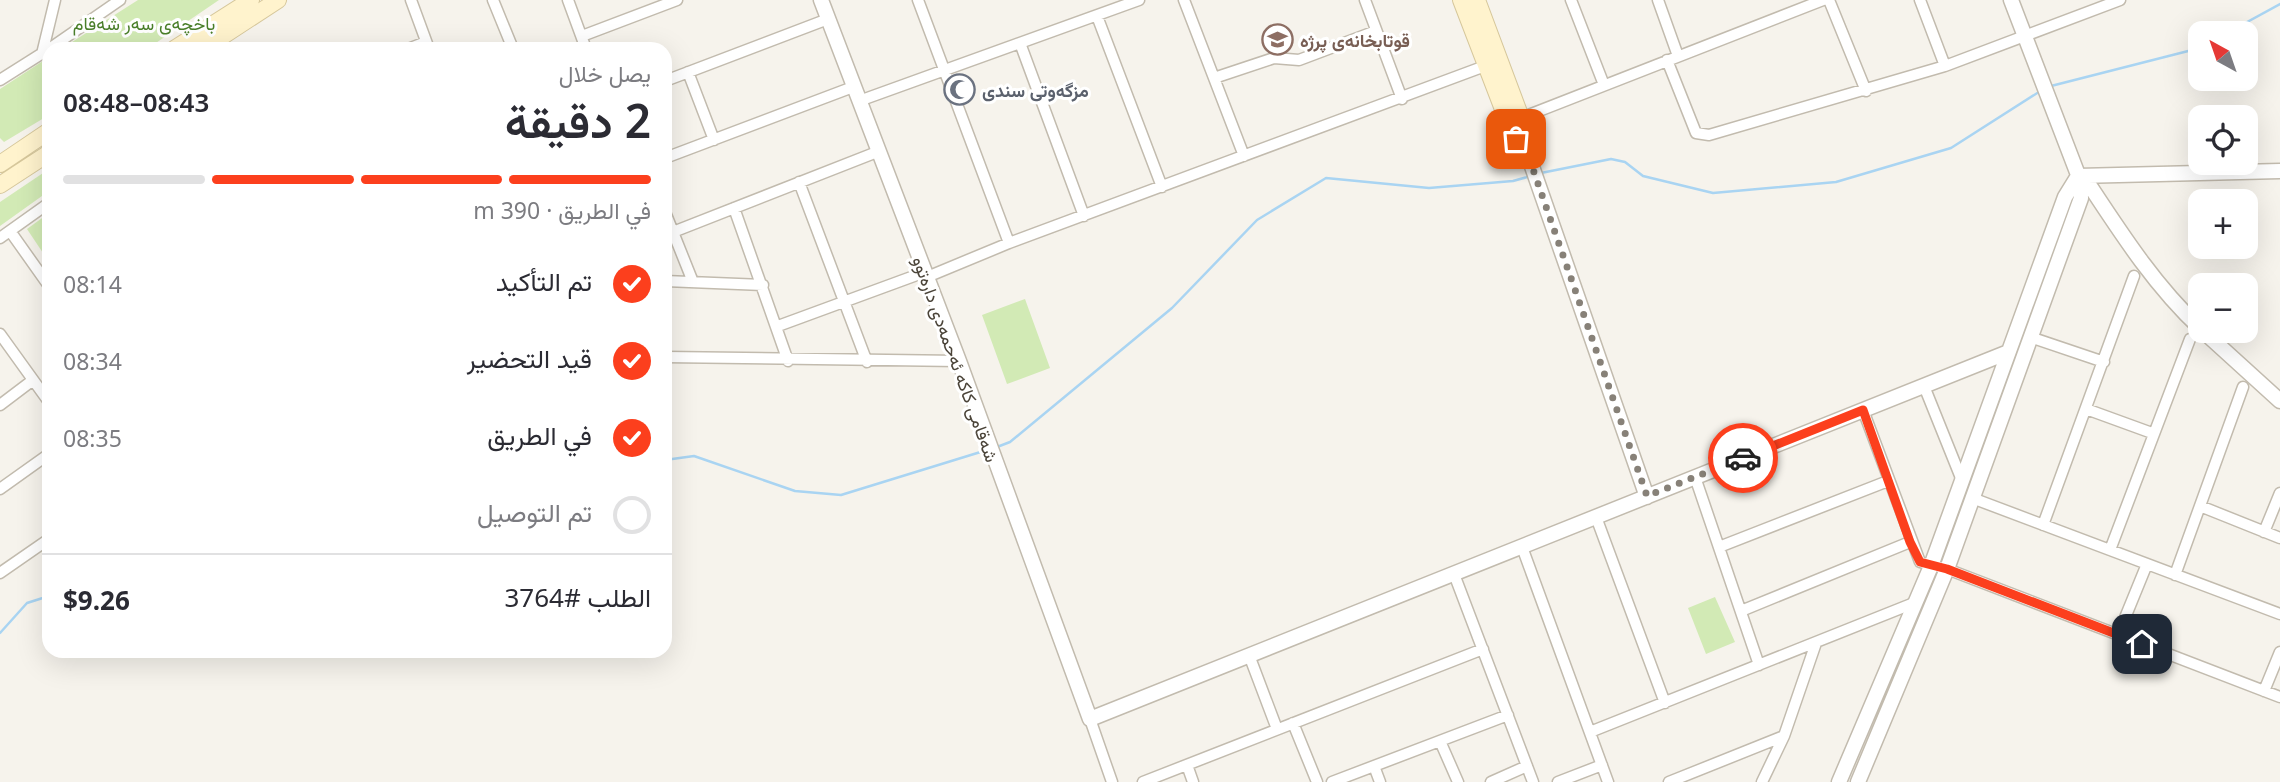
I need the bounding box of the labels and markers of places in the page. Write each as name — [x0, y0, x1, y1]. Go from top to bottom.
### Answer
school or university icon: قوتابخانەی پرژە — [1260, 23, 1294, 57]
place label: قوتابخانەی پرژە — [1300, 28, 1410, 53]
mosque icon: مزگەوتی سندی — [942, 73, 976, 107]
place label: مزگەوتی سندی — [982, 78, 1089, 102]
pin — [1486, 109, 1546, 169]
pin — [2112, 614, 2172, 674]

